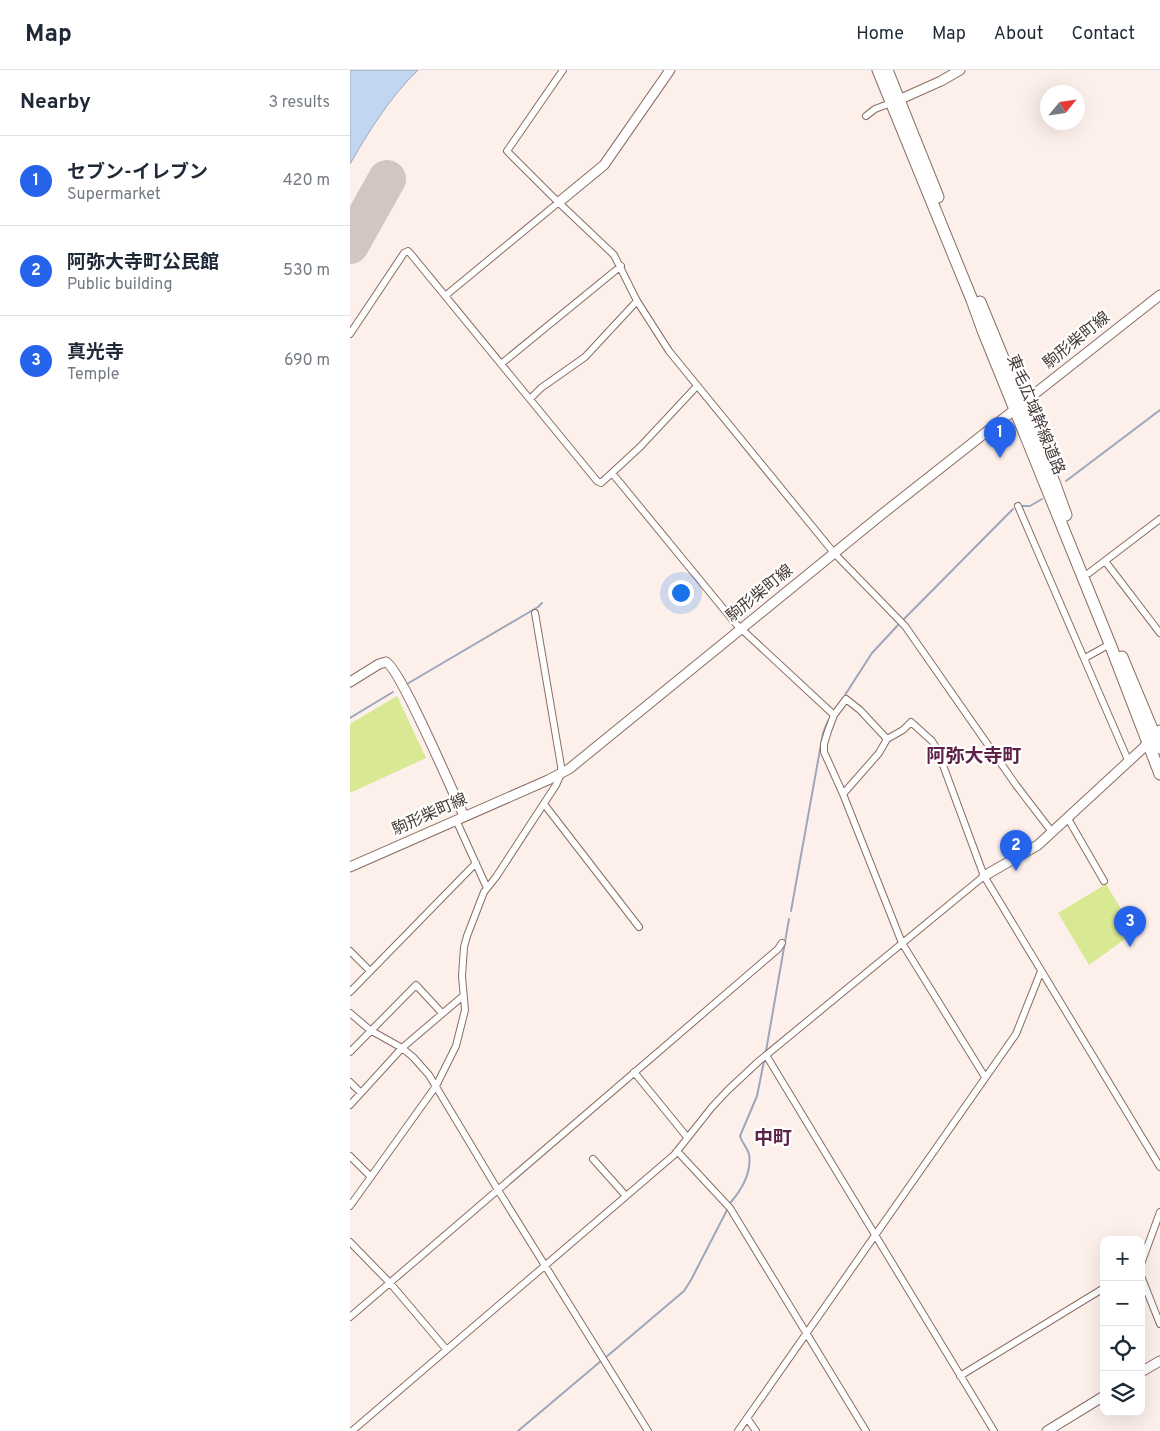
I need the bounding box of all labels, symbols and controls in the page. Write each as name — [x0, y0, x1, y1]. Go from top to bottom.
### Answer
text: Map — [25, 20, 72, 50]
text: Home — [856, 23, 904, 46]
text: Map — [932, 23, 966, 46]
text: About — [994, 23, 1043, 46]
text: Contact — [1071, 23, 1135, 46]
north arrow — [1040, 85, 1085, 130]
text: Nearby — [20, 89, 91, 116]
text: 3 results — [268, 93, 330, 113]
text: セブン-イレブン — [67, 161, 208, 185]
text: 1 — [33, 171, 39, 191]
text: 420 m — [283, 171, 330, 191]
text: Supermarket — [67, 185, 161, 205]
text: 阿弥大寺町公民館 — [67, 251, 219, 275]
text: 2 — [31, 261, 41, 281]
text: 530 m — [283, 261, 330, 281]
text: Public building — [67, 275, 172, 295]
street label: 駒形柴町線 — [1040, 308, 1114, 374]
text: 真光寺 — [67, 341, 124, 365]
text: 3 — [31, 351, 41, 371]
text: 690 m — [284, 351, 330, 371]
street label: 東毛広域幹線道路 — [1002, 352, 1068, 478]
text: Temple — [67, 365, 119, 385]
pin: 1 — [984, 417, 1016, 458]
street label: 駒形柴町線 — [723, 561, 797, 627]
your location — [668, 580, 694, 606]
district label: 阿弥大寺町 — [926, 745, 1022, 769]
street label: 駒形柴町線 — [389, 790, 471, 840]
pin: 2 — [1000, 830, 1032, 871]
pin: 3 — [1114, 906, 1146, 947]
district label: 中町 — [754, 1127, 792, 1151]
map controls — [1100, 1236, 1145, 1416]
button: + — [1100, 1236, 1145, 1281]
button: − — [1100, 1281, 1145, 1326]
button: locate — [1100, 1326, 1145, 1371]
button: layers — [1100, 1371, 1145, 1416]

